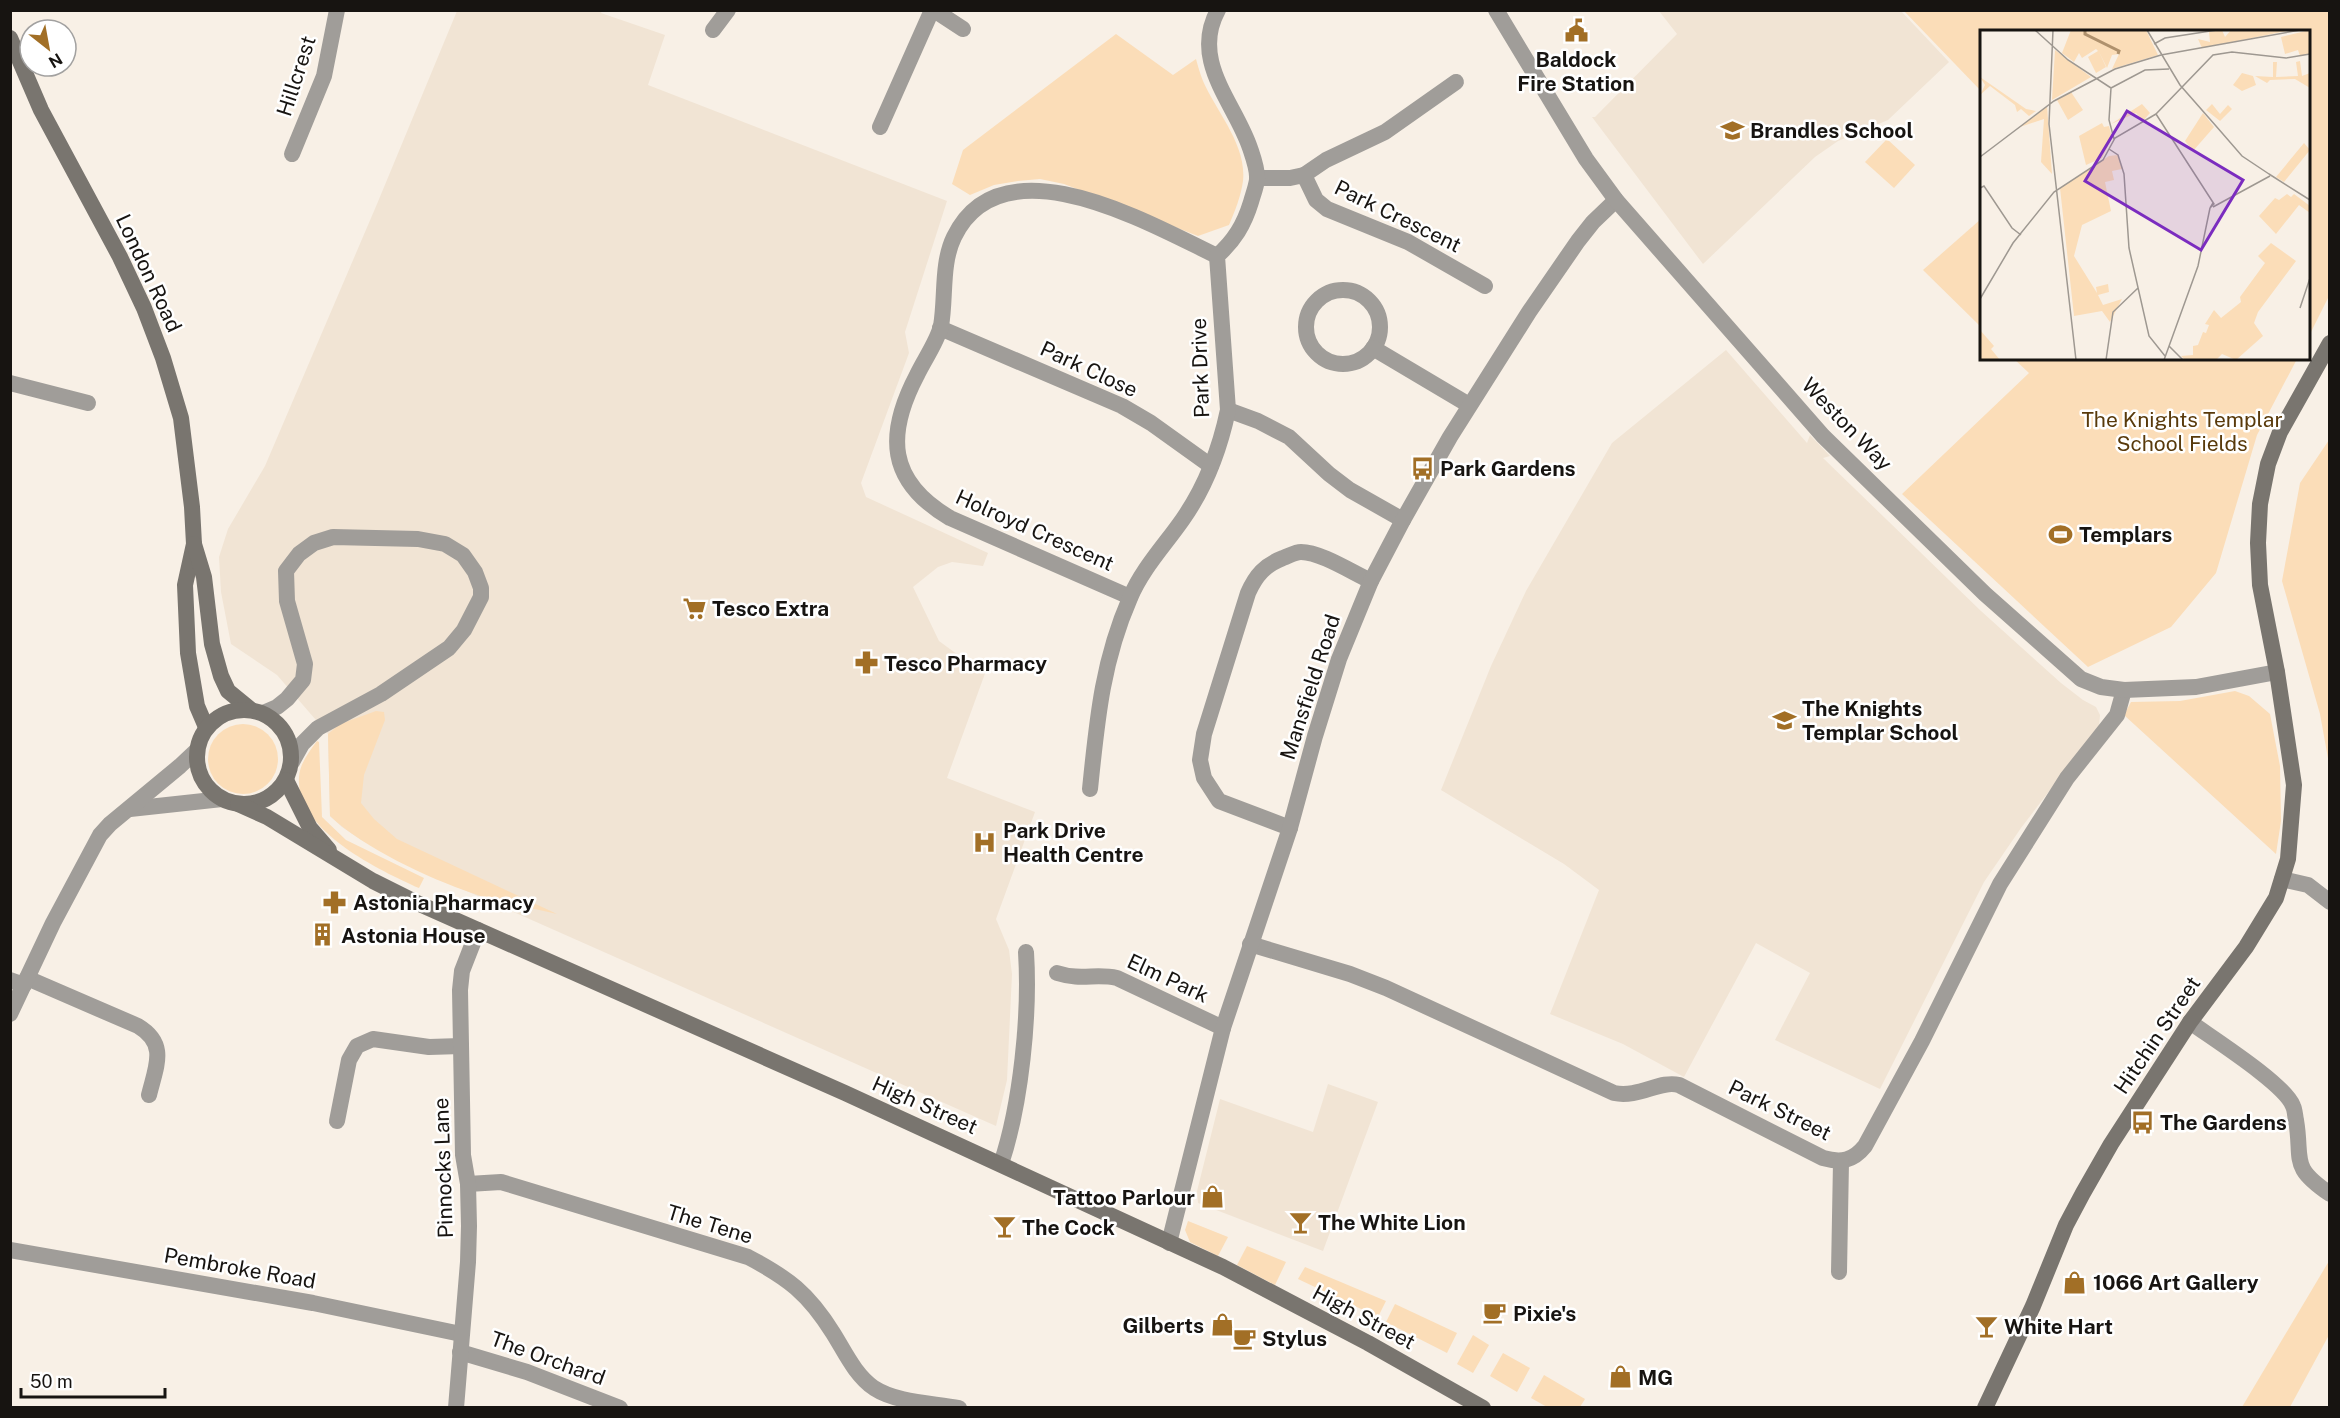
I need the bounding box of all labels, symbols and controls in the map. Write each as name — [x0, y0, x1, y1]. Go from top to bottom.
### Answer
north arrow — [18, 18, 78, 78]
public building icon: Baldock Fire Station — [1563, 18, 1589, 44]
inset map — [1980, 30, 2310, 360]
street label: Hillcrest — [271, 33, 321, 119]
place label: Baldock Fire Station — [1517, 47, 1635, 96]
text: N — [45, 49, 66, 72]
school or university icon: Brandles School — [1719, 117, 1745, 143]
place label: Brandles School — [1750, 118, 1913, 143]
street label: Park Crescent — [1331, 175, 1465, 257]
street label: London Road — [111, 210, 187, 336]
street label: Park Drive — [1186, 318, 1214, 418]
street label: Park Close — [1036, 336, 1142, 402]
street label: Weston Way — [1797, 372, 1897, 476]
park label: The Knights Templar School Fields — [2081, 407, 2283, 456]
bus stop icon: Park Gardens — [1409, 455, 1435, 481]
place label: Park Gardens — [1440, 456, 1576, 481]
street label: Holroyd Crescent — [952, 484, 1118, 576]
sports icon: Templars — [2048, 521, 2074, 547]
place label: Templars — [2079, 522, 2172, 547]
supermarket icon: Tesco Extra — [681, 595, 707, 621]
place label: Tesco Extra — [712, 596, 829, 621]
street label: Mansfield Road — [1275, 611, 1345, 763]
pharmacy icon: Tesco Pharmacy — [853, 650, 879, 676]
place label: Tesco Pharmacy — [884, 651, 1047, 676]
place label: The Knights Templar School — [1802, 696, 1959, 745]
school or university icon: The Knights Templar School — [1771, 707, 1797, 733]
place label: Park Drive Health Centre — [1003, 818, 1144, 867]
hospital icon: Park Drive Health Centre — [972, 829, 998, 855]
pharmacy icon: Astonia Pharmacy — [322, 889, 348, 915]
place label: Astonia Pharmacy — [353, 890, 535, 915]
building icon: Astonia House — [310, 922, 336, 948]
place label: Astonia House — [341, 923, 486, 948]
street label: Elm Park — [1123, 948, 1213, 1008]
street label: Hitchin Street — [2108, 971, 2206, 1099]
street label: High Street — [868, 1071, 982, 1139]
street label: Park Street — [1725, 1074, 1835, 1146]
street label: Pinnocks Lane — [428, 1097, 458, 1239]
bus stop icon: The Gardens — [2129, 1109, 2155, 1135]
place label: The Gardens — [2160, 1110, 2287, 1135]
shop icon: Tattoo Parlour — [1200, 1184, 1226, 1210]
place label: Tattoo Parlour — [1053, 1185, 1195, 1210]
street label: The Tene — [664, 1199, 756, 1249]
bar icon: The White Lion — [1287, 1209, 1313, 1235]
place label: The White Lion — [1318, 1210, 1466, 1235]
bar icon: The Cock — [991, 1214, 1017, 1240]
place label: The Cock — [1022, 1215, 1115, 1240]
street label: Pembroke Road — [162, 1242, 318, 1294]
shop icon: 1066 Art Gallery — [2062, 1269, 2088, 1295]
place label: 1066 Art Gallery — [2093, 1270, 2259, 1295]
street label: High Street — [1308, 1279, 1420, 1355]
cafe icon: Pixie's — [1482, 1300, 1508, 1326]
place label: Pixie's — [1513, 1301, 1576, 1326]
shop icon: Gilberts — [1209, 1312, 1235, 1338]
place label: Gilberts — [1122, 1313, 1204, 1338]
bar icon: White Hart — [1973, 1313, 1999, 1339]
place label: White Hart — [2004, 1314, 2113, 1339]
cafe icon: Stylus — [1231, 1325, 1257, 1351]
street label: The Orchard — [487, 1326, 609, 1390]
place label: Stylus — [1262, 1326, 1327, 1351]
scale bar — [21, 1361, 165, 1399]
shop icon: MG — [1607, 1364, 1633, 1390]
place label: MG — [1638, 1365, 1673, 1390]
text: 50 m — [30, 1371, 73, 1392]

